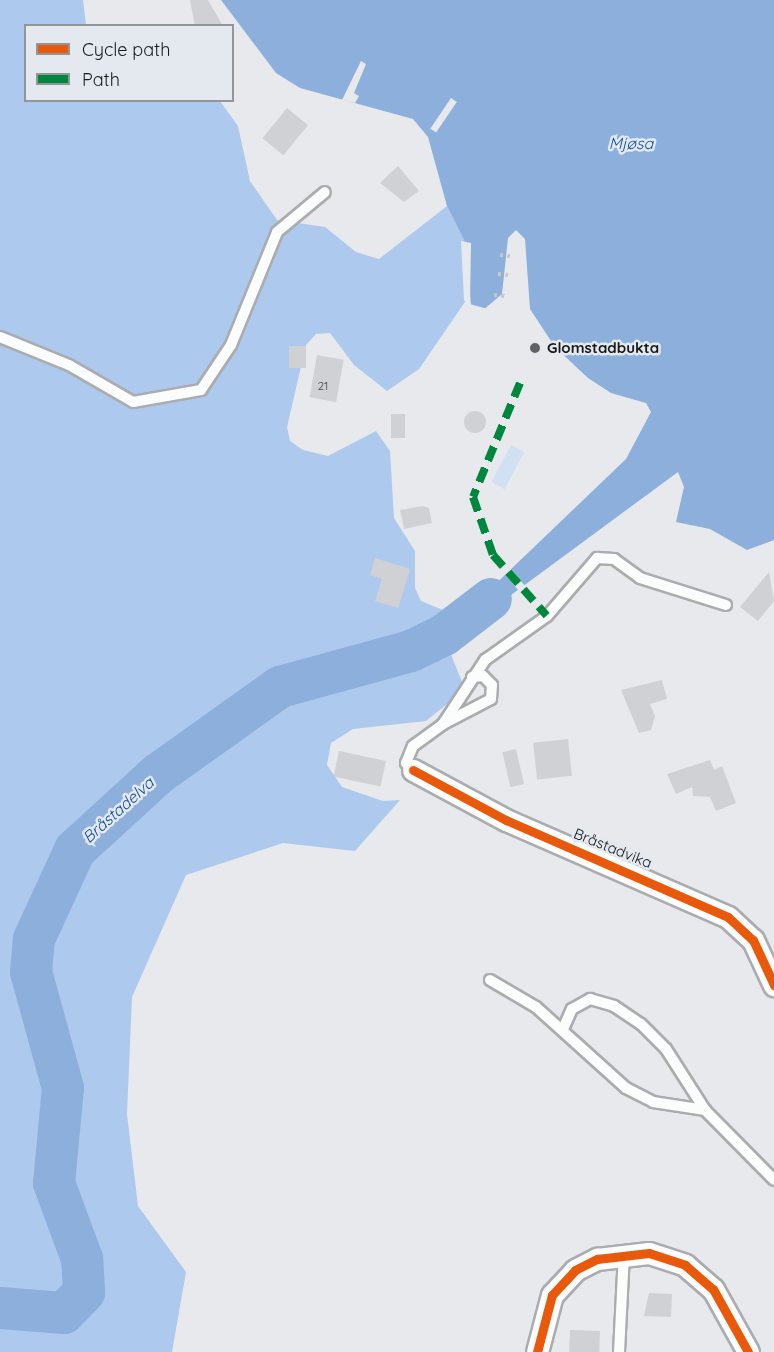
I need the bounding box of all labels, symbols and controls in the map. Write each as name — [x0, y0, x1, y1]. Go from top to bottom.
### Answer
legend — [24, 24, 234, 102]
text: Cycle path — [82, 38, 170, 61]
text: Path — [82, 68, 120, 91]
water label: Mjøsa — [609, 133, 653, 153]
place label: Glomstadbukta — [547, 339, 659, 357]
marker: Glomstadbukta — [528, 341, 542, 355]
house number: 21 — [317, 379, 329, 393]
water label: Bråstadelva — [79, 773, 157, 847]
street label: Bråstadvika — [571, 824, 655, 872]

